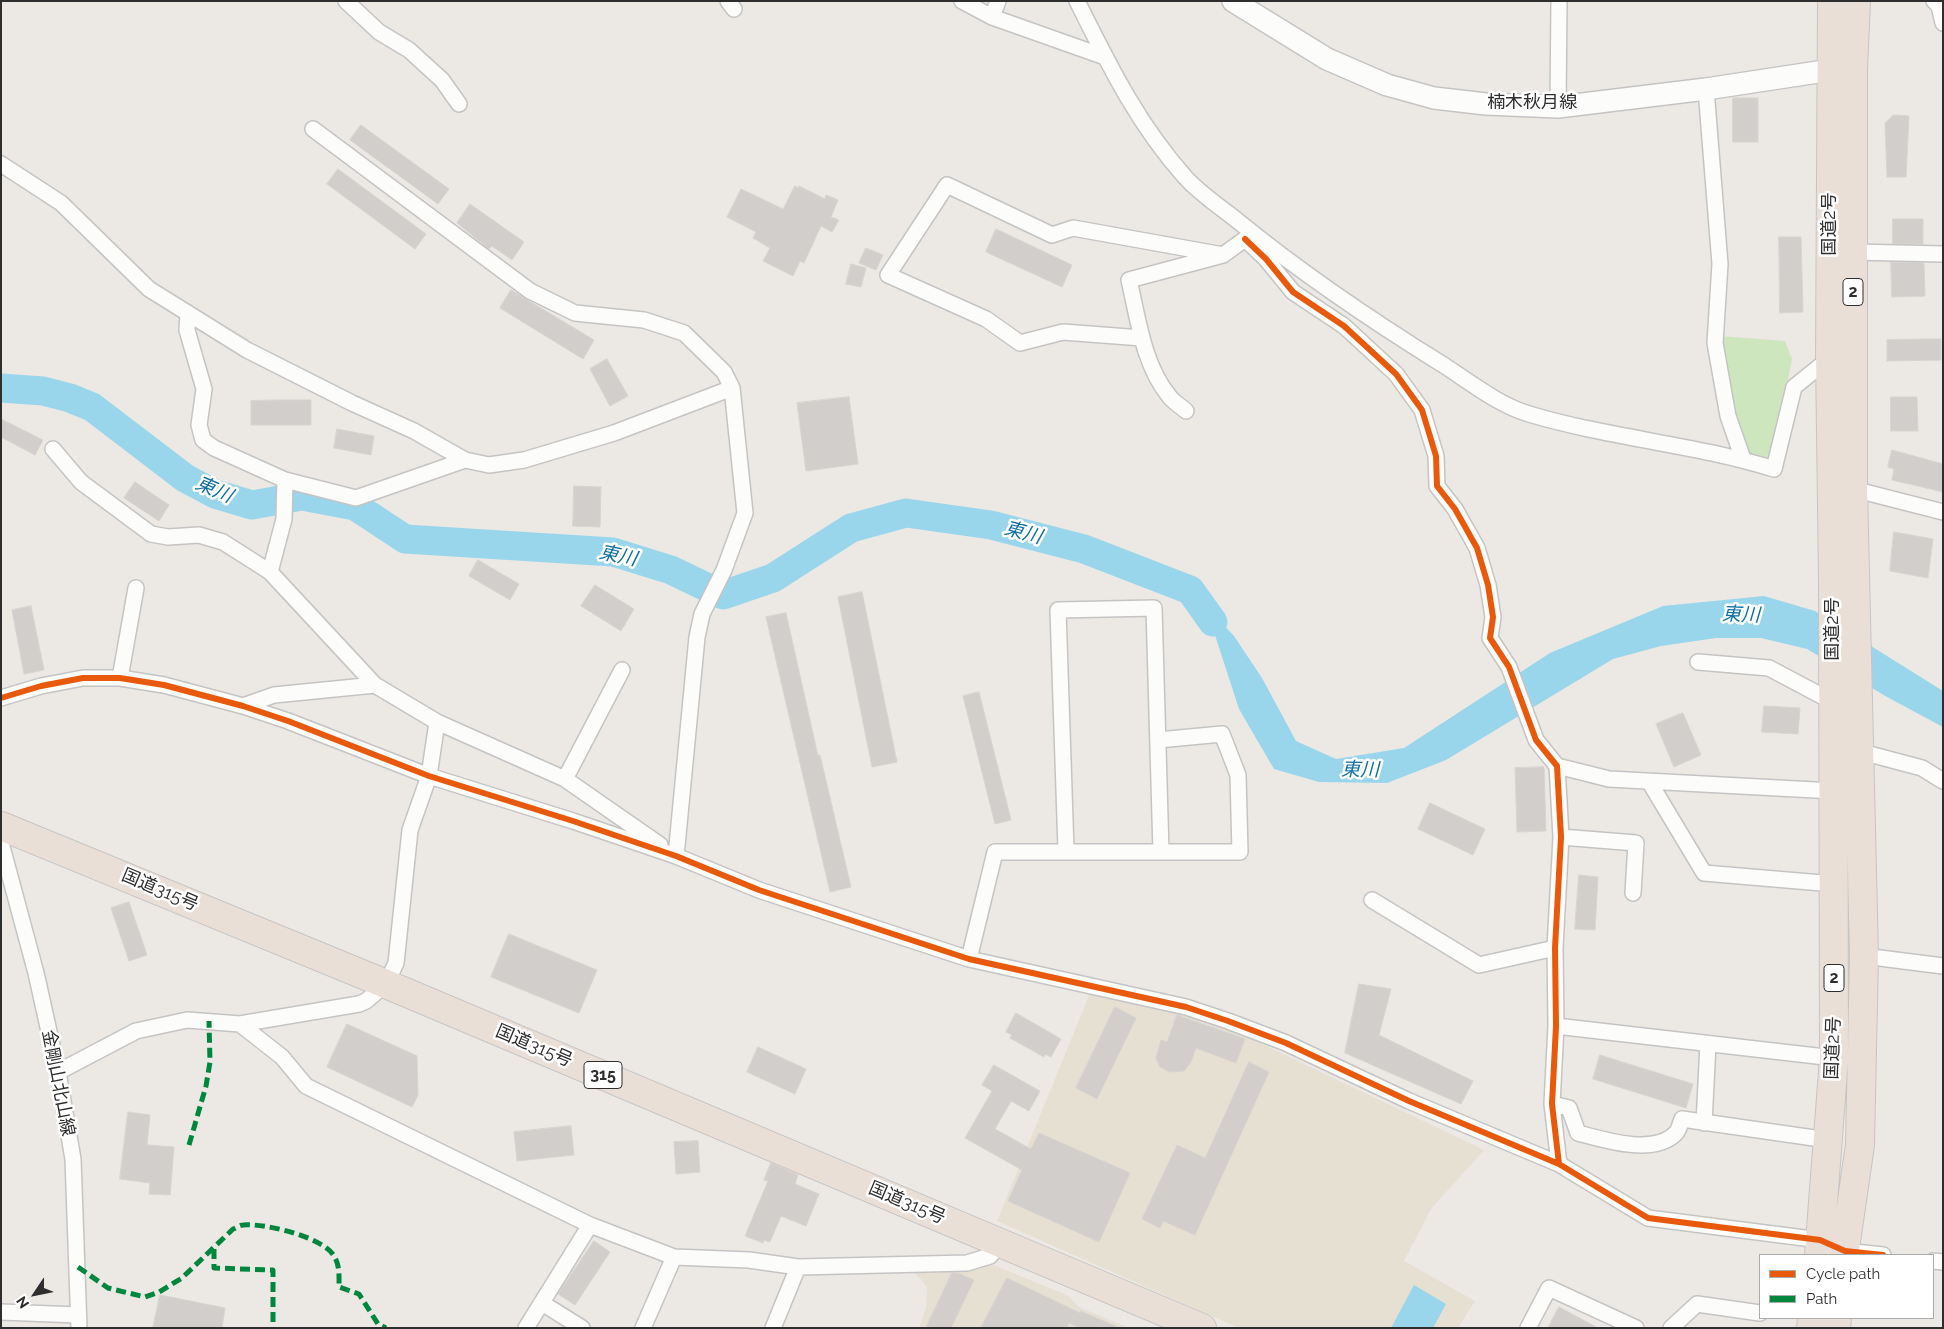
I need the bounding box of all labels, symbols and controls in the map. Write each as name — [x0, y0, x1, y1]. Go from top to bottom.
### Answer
street label: 楠木秋月線 — [1487, 92, 1577, 114]
street label: 国道2号 — [1819, 192, 1841, 256]
road number: 2 — [1843, 278, 1863, 306]
water label: 東川 — [192, 472, 236, 508]
water label: 東川 — [1002, 517, 1044, 549]
water label: 東川 — [597, 541, 639, 571]
street label: 国道2号 — [1822, 597, 1844, 661]
water label: 東川 — [1722, 603, 1760, 627]
water label: 東川 — [1341, 758, 1379, 782]
street label: 国道315号 — [118, 864, 202, 916]
road number: 2 — [1824, 964, 1844, 991]
street label: 国道2号 — [1821, 1016, 1845, 1080]
street label: 国道315号 — [492, 1020, 576, 1072]
street label: 金剛山北山線 — [37, 1028, 79, 1138]
road number: 315 — [584, 1062, 622, 1088]
street label: 国道315号 — [865, 1177, 949, 1229]
legend — [1759, 1254, 1934, 1319]
text: Cycle path — [1806, 1265, 1880, 1283]
north arrow — [10, 1269, 60, 1319]
text: Path — [1806, 1290, 1837, 1308]
text: N — [13, 1293, 32, 1311]

